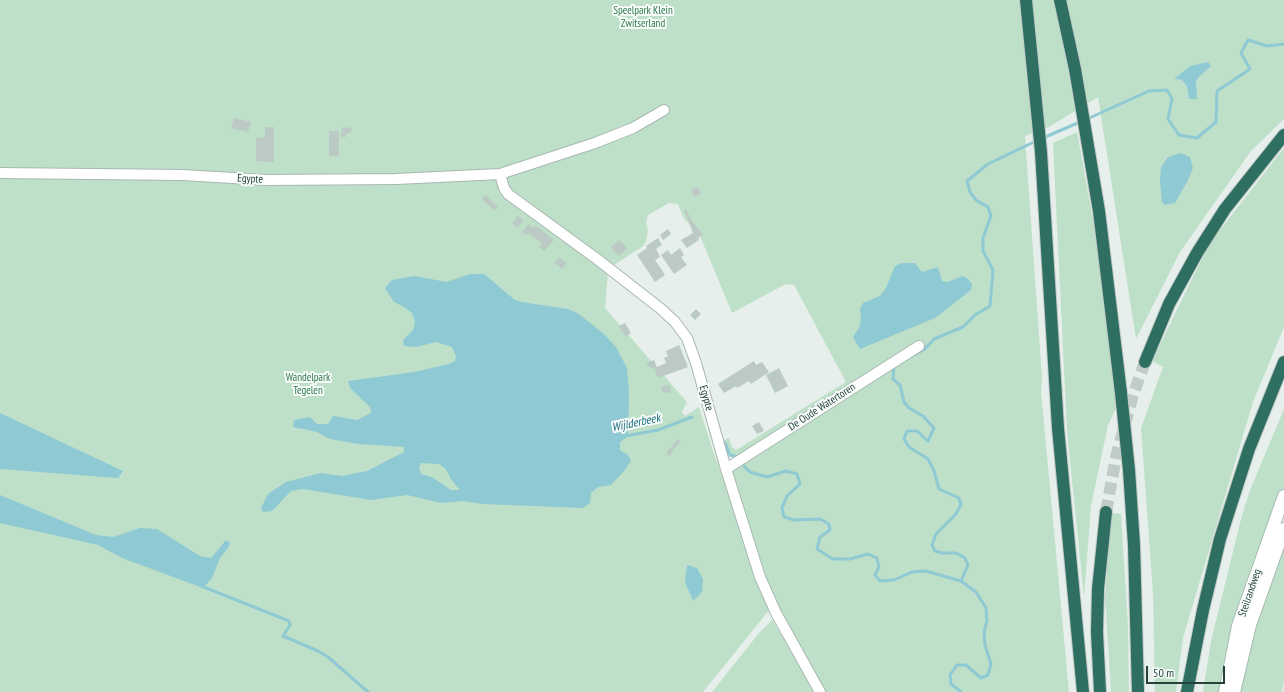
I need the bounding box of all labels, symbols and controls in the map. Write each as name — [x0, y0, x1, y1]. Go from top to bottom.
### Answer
park label: Speelpark Klein Zwitserland — [613, 4, 673, 30]
street label: Egypte — [237, 172, 263, 186]
park label: Wandelpark Tegelen — [286, 371, 330, 397]
street label: De Oude Watertoren — [786, 380, 858, 434]
street label: Egypte — [696, 384, 716, 412]
water label: Wijlderbeek — [610, 411, 662, 435]
street label: Steilrandweg — [1236, 567, 1264, 619]
scale bar — [1148, 658, 1227, 684]
text: 50 m — [1153, 665, 1174, 680]

